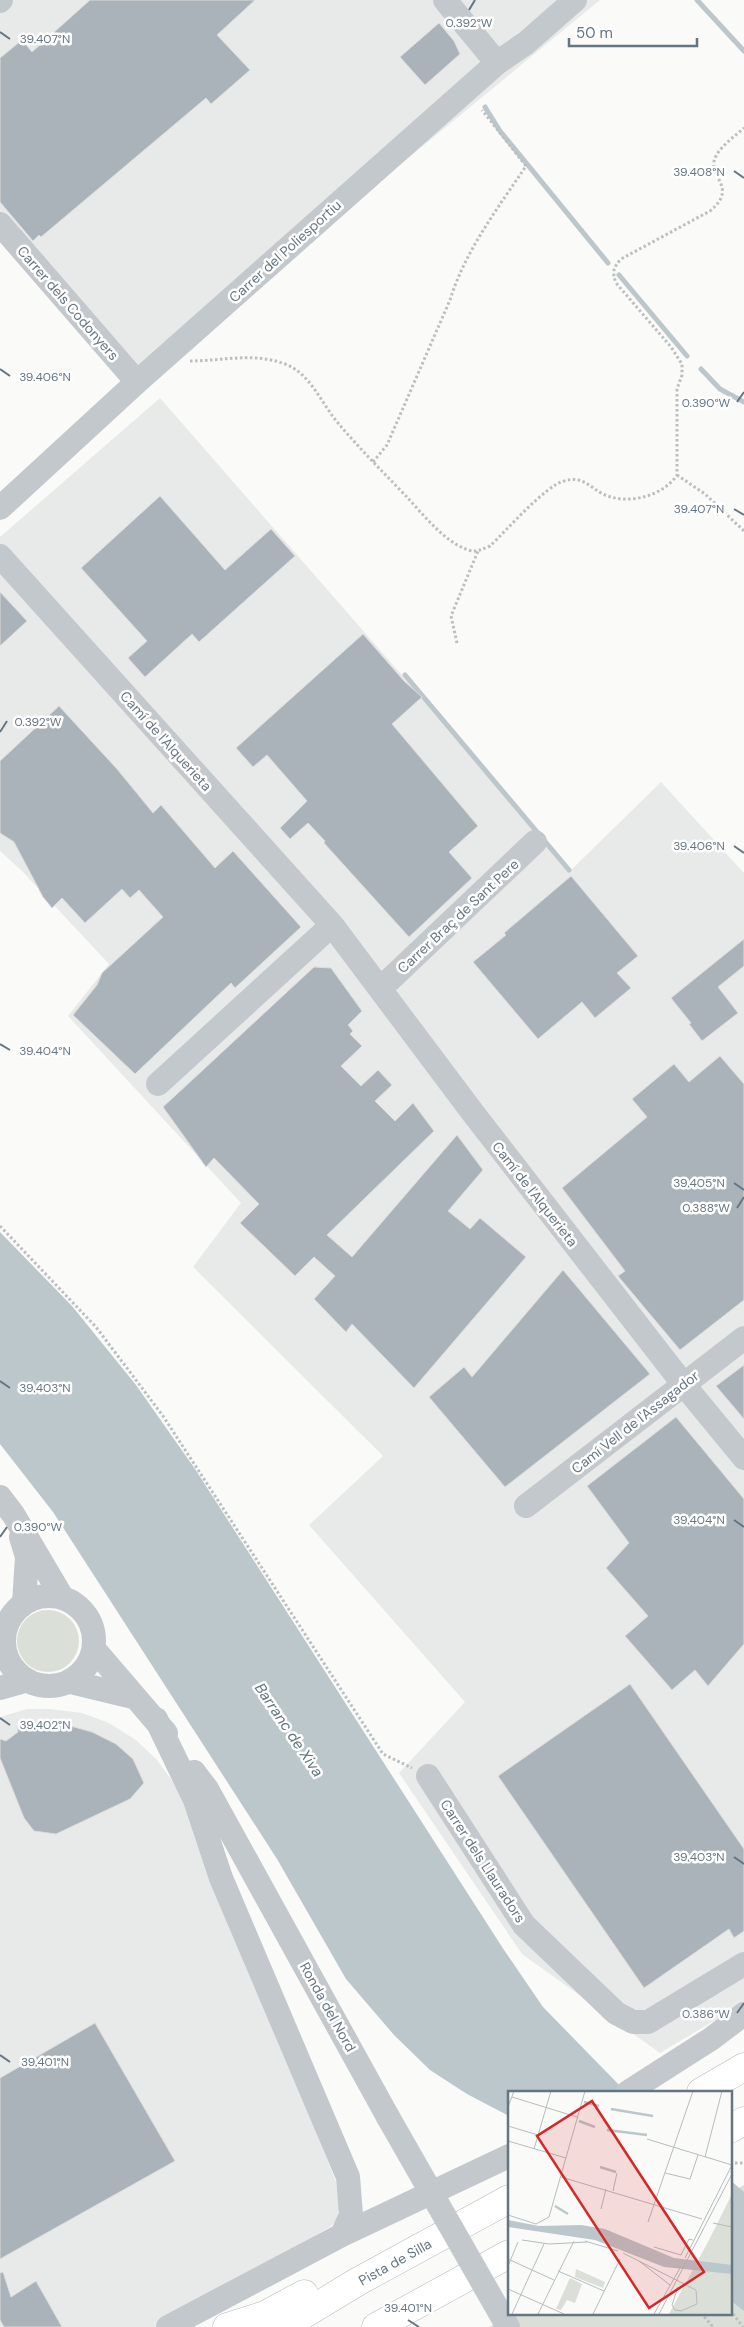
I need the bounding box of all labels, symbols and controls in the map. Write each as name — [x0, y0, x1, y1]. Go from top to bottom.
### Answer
text: 0.392°W — [446, 15, 493, 31]
scale bar — [569, 15, 696, 47]
text: 50 m — [576, 23, 613, 43]
text: 39.407°N — [20, 31, 70, 47]
text: 39.408°N — [673, 164, 725, 180]
street label: Carrer del Poliesportiu — [225, 196, 345, 306]
street label: Carrer dels Codonyers — [13, 242, 123, 364]
text: 39.406°N — [19, 369, 71, 385]
text: 0.390°W — [682, 395, 731, 411]
text: 39.407°N — [674, 501, 724, 517]
street label: Camí de l'Alquerieta — [116, 687, 216, 795]
text: 0.392°W — [15, 714, 62, 730]
text: 39.406°N — [673, 838, 725, 854]
street label: Carrer Braç de Sant Pere — [394, 855, 523, 977]
text: 39.404°N — [19, 1043, 71, 1059]
street label: Camí de l'Alquerieta — [488, 1138, 582, 1250]
text: 39.405°N — [673, 1175, 725, 1191]
text: 0.388°W — [682, 1200, 730, 1216]
street label: Camí Vell de l'Assagador — [568, 1367, 702, 1477]
text: 39.403°N — [19, 1380, 71, 1396]
text: 39.404°N — [673, 1512, 725, 1528]
text: 0.390°W — [14, 1519, 63, 1535]
water label: Barranc de Xiva — [250, 1679, 328, 1781]
text: 39.402°N — [20, 1717, 71, 1733]
street label: Carrer dels Llauradors — [436, 1796, 530, 1926]
text: 39.403°N — [673, 1849, 725, 1865]
street label: Ronda del Nord — [296, 1959, 360, 2055]
text: 0.386°W — [682, 2006, 730, 2022]
text: 39.401°N — [21, 2054, 69, 2070]
inset map — [508, 2091, 732, 2314]
street label: Pista de Silla — [355, 2235, 435, 2289]
text: 39.401°N — [384, 2300, 432, 2316]

